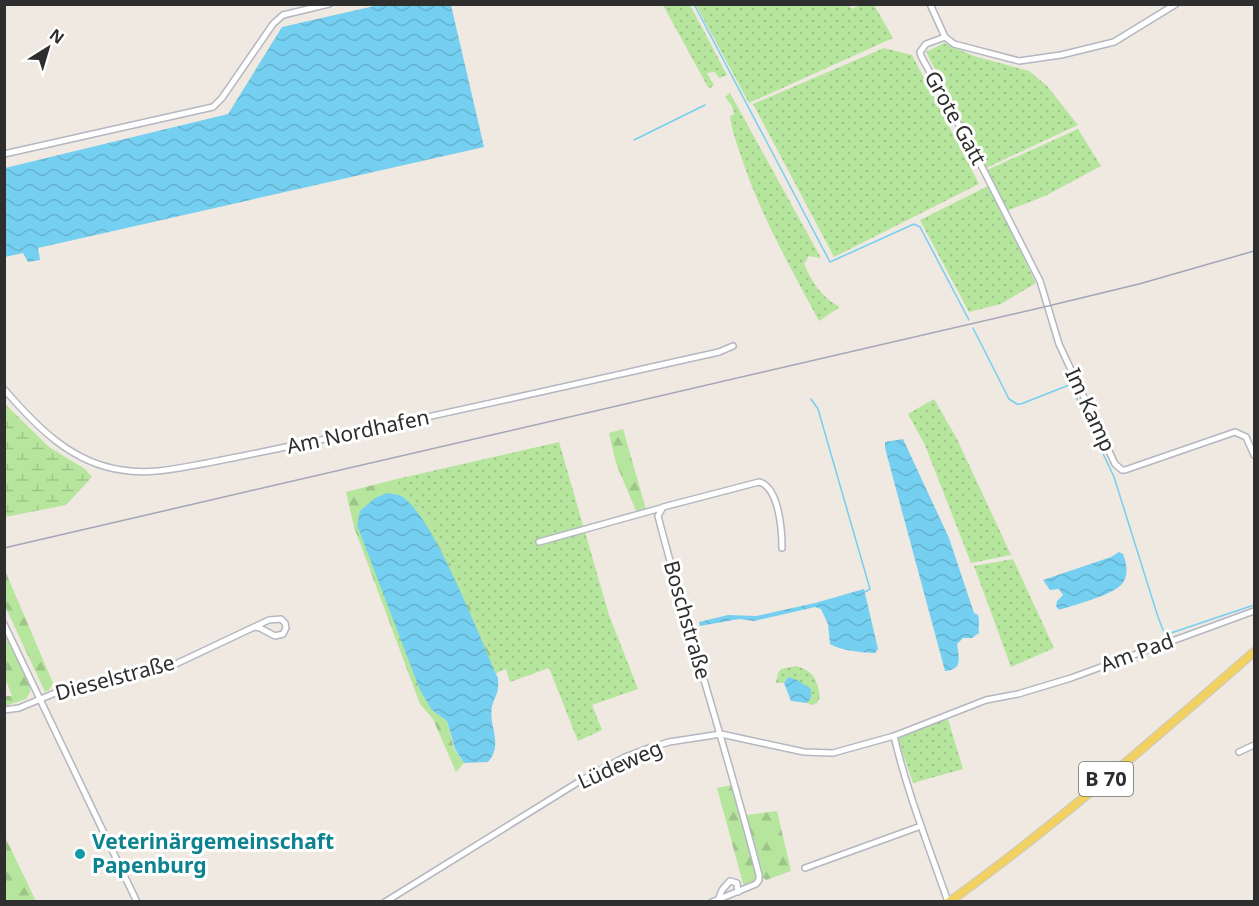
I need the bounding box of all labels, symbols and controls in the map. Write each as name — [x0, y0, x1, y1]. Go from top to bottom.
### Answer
north arrow — [18, 18, 78, 78]
text: N — [45, 23, 69, 49]
street label: Grote Gatt — [919, 66, 993, 170]
street label: Im Kamp — [1059, 363, 1123, 456]
street label: Am Nordhafen — [284, 402, 432, 460]
street label: Boschstraße — [658, 557, 718, 682]
street label: Am Pad — [1096, 626, 1177, 678]
street label: Dieselstraße — [52, 648, 178, 706]
street label: Lüdeweg — [573, 733, 666, 795]
road number: B 70 — [1079, 762, 1133, 796]
place label: Veterinärgemeinschaft Papenburg — [92, 827, 334, 879]
marker: Veterinärgemeinschaft Papenburg — [73, 847, 87, 861]

